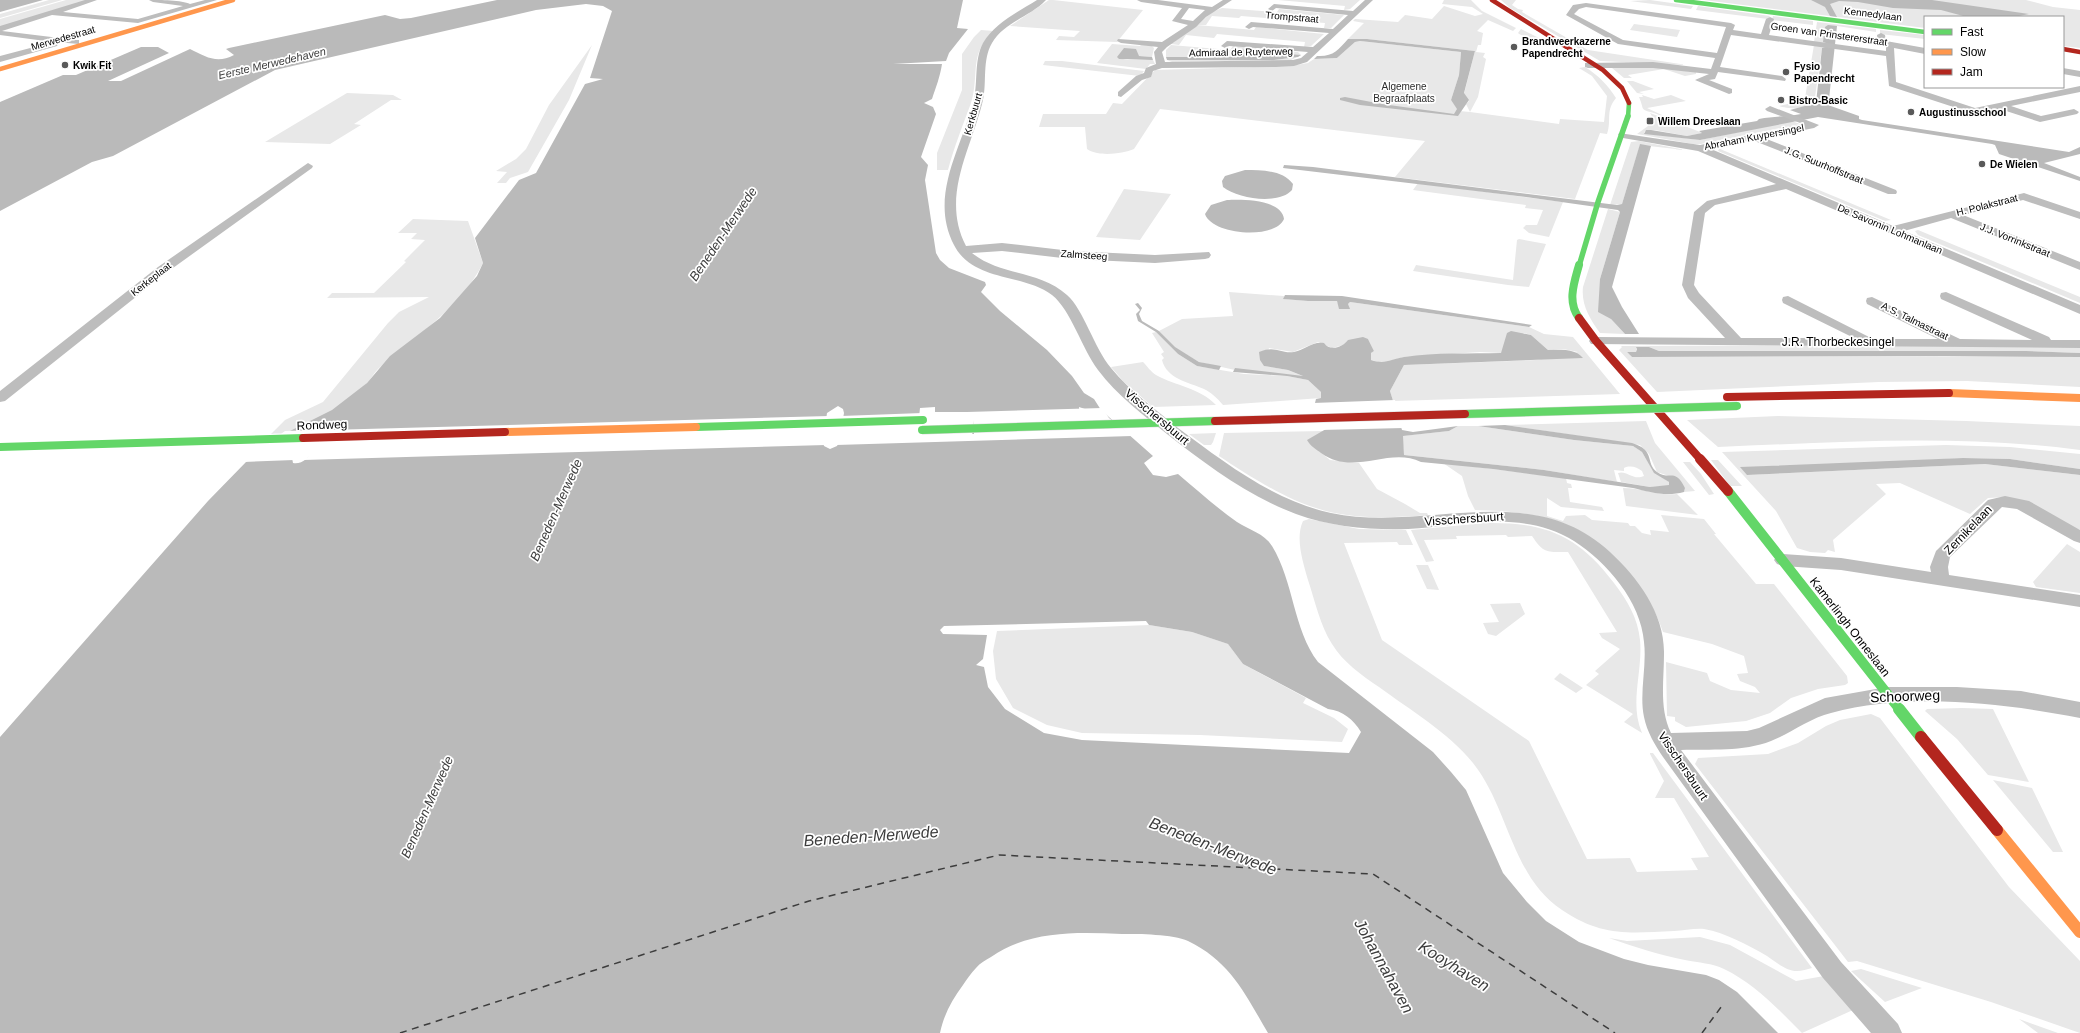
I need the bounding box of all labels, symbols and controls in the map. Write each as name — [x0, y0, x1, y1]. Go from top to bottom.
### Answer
street label: Kennedylaan — [1843, 5, 1903, 23]
street label: Trompstraat — [1265, 9, 1319, 25]
legend — [1924, 16, 2064, 88]
street label: Groen van Prinstererstraat — [1770, 20, 1888, 48]
street label: Merwedestraat — [30, 24, 97, 52]
text: Fast — [1960, 25, 1984, 39]
place label: Brandweerkazerne Papendrecht — [1522, 36, 1611, 59]
marker: Brandweerkazerne Papendrecht — [1509, 42, 1519, 52]
water label: Eerste Merwedehaven — [217, 45, 327, 81]
text: Slow — [1960, 45, 1986, 59]
street label: Admiraal de Ruyterweg — [1189, 46, 1293, 58]
marker: Kwik Fit — [60, 60, 70, 70]
place label: Kwik Fit — [73, 60, 112, 71]
place label: Fysio Papendrecht — [1794, 61, 1855, 84]
text: Jam — [1960, 65, 1983, 79]
marker: Fysio Papendrecht — [1781, 67, 1791, 77]
park label: Algemene Begraafplaats — [1373, 81, 1435, 104]
street label: Kerkbuurt — [962, 91, 984, 136]
marker: Bistro-Basic — [1776, 95, 1786, 105]
place label: Bistro-Basic — [1789, 95, 1848, 106]
marker: Augustinusschool — [1906, 107, 1916, 117]
place label: Augustinusschool — [1919, 107, 2006, 118]
marker: Willem Dreeslaan — [1645, 116, 1655, 126]
place label: Willem Dreeslaan — [1658, 116, 1741, 127]
street label: Abraham Kuypersingel — [1703, 122, 1805, 152]
street label: J.G. Suurhoffstraat — [1783, 144, 1865, 186]
marker: De Wielen — [1977, 159, 1987, 169]
place label: De Wielen — [1990, 159, 2038, 170]
water label: Beneden-Merwede — [686, 184, 760, 284]
street label: H. Polakstraat — [1955, 192, 2019, 218]
street label: De Savornin Lohmanlaan — [1836, 202, 1944, 256]
street label: J.J. Vorrinkstraat — [1978, 221, 2052, 259]
street label: Zalmsteeg — [1060, 248, 1108, 262]
street label: Kerkeplaat — [129, 260, 173, 298]
street label: A.S. Talmastraat — [1880, 300, 1950, 342]
street label: J.R. Thorbeckesingel — [1782, 335, 1894, 349]
street label: Visschersbuurt — [1122, 386, 1192, 448]
street label: Rondweg — [296, 417, 348, 433]
water label: Beneden-Merwede — [527, 457, 585, 563]
street label: Zernikelaan — [1941, 503, 1995, 557]
street label: Visschersbuurt — [1424, 509, 1505, 529]
street label: Kamerlingh Onneslaan — [1807, 575, 1893, 679]
street label: Schoorweg — [1870, 687, 1940, 705]
street label: Visschersbuurt — [1655, 729, 1711, 803]
water label: Beneden-Merwede — [398, 754, 456, 860]
water label: Beneden-Merwede — [1147, 814, 1279, 878]
water label: Beneden-Merwede — [803, 823, 939, 849]
water label: Johannahaven — [1351, 915, 1417, 1016]
water label: Kooyhaven — [1416, 938, 1493, 994]

